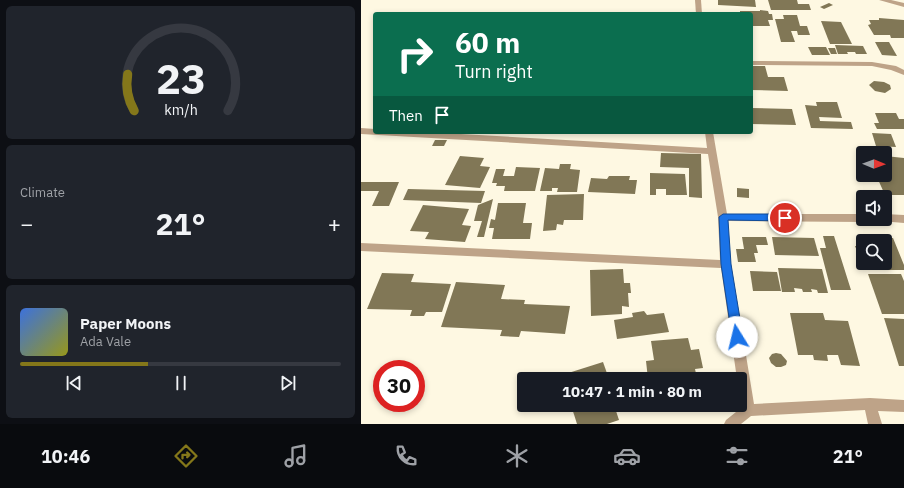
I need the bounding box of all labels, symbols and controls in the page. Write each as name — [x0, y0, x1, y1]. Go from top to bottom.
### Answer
text: 60 m — [455, 24, 520, 61]
icon: right — [389, 28, 441, 80]
text: 23 — [156, 50, 205, 104]
text: Turn right — [455, 60, 533, 83]
text: km/h — [164, 99, 197, 118]
icon: arrive — [431, 104, 453, 126]
text: Then — [389, 106, 423, 125]
north arrow — [856, 146, 892, 182]
map controls — [856, 146, 892, 270]
text: Climate — [20, 184, 65, 201]
button: sound — [856, 190, 892, 226]
pin — [768, 201, 802, 235]
text: 21° — [155, 204, 206, 243]
icon: arrive — [774, 207, 796, 229]
text: − — [20, 209, 33, 238]
text: + — [328, 209, 341, 238]
button: search — [856, 234, 892, 270]
text: Paper Moons — [80, 314, 171, 333]
position arrow — [716, 316, 758, 358]
text: Ada Vale — [80, 333, 131, 350]
speed limit sign: 30 — [373, 360, 425, 412]
icon: previous — [63, 372, 85, 394]
icon: pause — [170, 372, 192, 394]
icon: next — [277, 372, 299, 394]
text: 10:47 · 1 min · 80 m — [562, 382, 702, 401]
icon: directions — [172, 442, 200, 470]
icon: music — [282, 442, 310, 470]
icon: phone — [392, 442, 420, 470]
icon: climate — [503, 442, 531, 470]
icon: car — [613, 442, 641, 470]
icon: filters — [723, 442, 751, 470]
text: 10:46 — [41, 445, 90, 468]
text: 21° — [833, 445, 863, 468]

